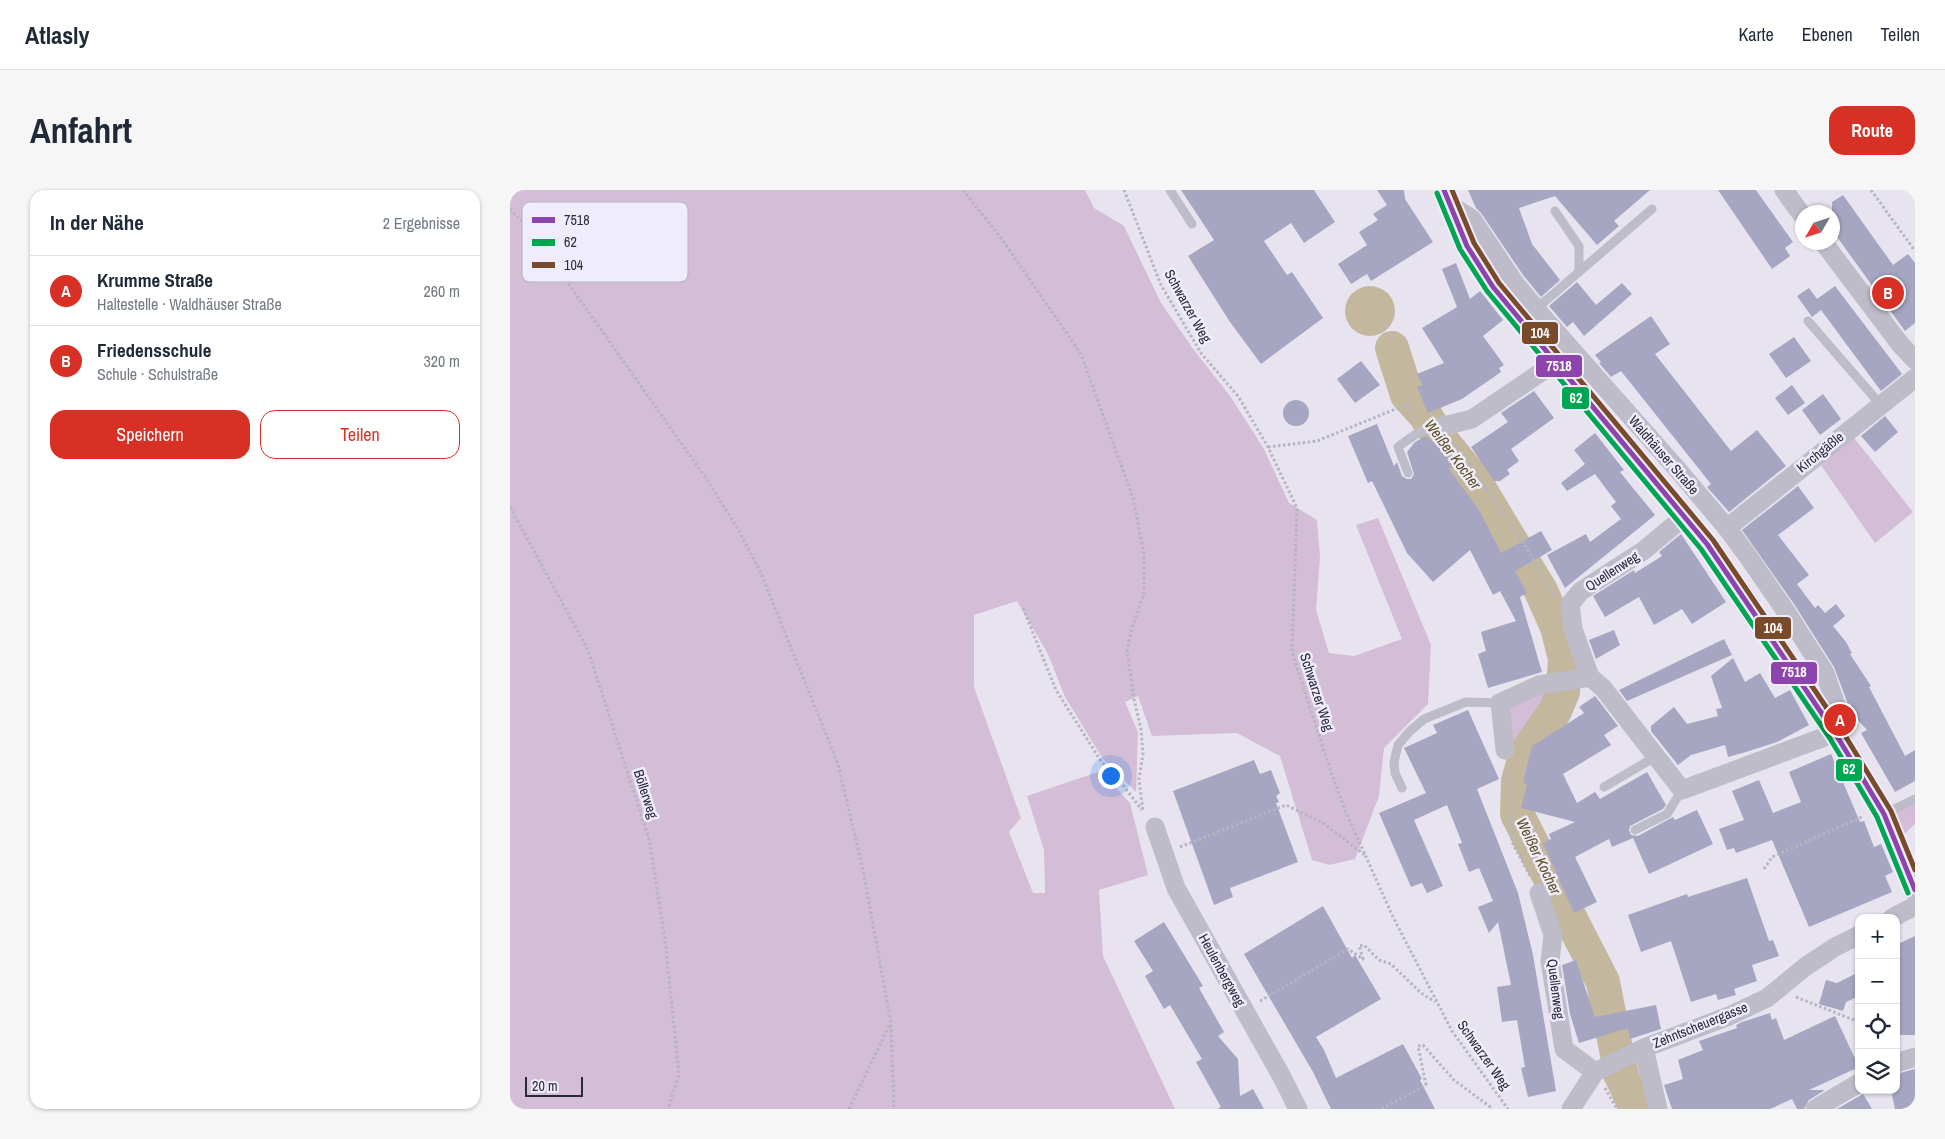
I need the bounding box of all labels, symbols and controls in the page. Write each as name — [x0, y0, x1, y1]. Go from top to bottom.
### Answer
text: Atlasly — [25, 19, 90, 51]
text: Karte — [1738, 22, 1774, 47]
text: Ebenen — [1802, 22, 1853, 47]
text: Teilen — [1881, 22, 1920, 47]
button: Route — [1829, 106, 1915, 155]
text: Anfahrt — [30, 107, 132, 154]
legend — [522, 202, 688, 282]
north arrow — [1795, 205, 1840, 250]
text: In der Nähe — [50, 208, 144, 237]
text: 7518 — [564, 211, 590, 229]
text: 2 Ergebnisse — [383, 212, 460, 234]
text: 62 — [564, 233, 577, 251]
text: 104 — [564, 256, 584, 274]
street label: Schwarzer Weg — [1161, 266, 1216, 346]
text: Krumme Straße — [97, 267, 213, 293]
pin: B — [1872, 274, 1904, 312]
text: A — [61, 280, 71, 302]
text: 260 m — [424, 280, 460, 302]
text: Haltestelle · Waldhäuser Straße — [97, 293, 282, 315]
line badge: 104 — [1521, 321, 1559, 345]
text: 104 — [1530, 324, 1550, 342]
text: Friedensschule — [97, 337, 211, 363]
text: B — [61, 350, 71, 372]
text: 320 m — [424, 350, 460, 372]
line badge: 7518 — [1535, 354, 1583, 378]
text: 7518 — [1546, 357, 1572, 375]
text: Schule · Schulstraße — [97, 363, 218, 385]
line badge: 62 — [1561, 386, 1590, 410]
text: 62 — [1570, 389, 1582, 407]
button: Speichern — [50, 410, 250, 459]
button: Teilen — [260, 410, 460, 459]
street label: Waldhäuser Straße — [1625, 412, 1703, 498]
water label: Weißer Kocher — [1420, 415, 1487, 494]
street label: Kirchgäßle — [1793, 428, 1847, 476]
street label: Quellenweg — [1582, 547, 1643, 595]
line badge: 104 — [1754, 616, 1792, 640]
text: 104 — [1763, 619, 1783, 637]
street label: Schwarzer Weg — [1296, 651, 1338, 734]
line badge: 7518 — [1770, 661, 1818, 685]
text: 7518 — [1781, 663, 1807, 681]
pin: A — [1824, 701, 1856, 739]
line badge: 62 — [1835, 758, 1863, 782]
text: 62 — [1843, 760, 1855, 778]
your location — [1098, 763, 1124, 789]
street label: Böllerweg — [630, 767, 663, 821]
water label: Weißer Kocher — [1511, 814, 1567, 898]
map controls — [1855, 914, 1900, 1094]
button: + — [1855, 914, 1900, 959]
street label: Heulenbergweg — [1195, 930, 1250, 1010]
street label: Quellenweg — [1543, 958, 1569, 1021]
button: − — [1855, 959, 1900, 1004]
street label: Zehntscheuergasse — [1650, 998, 1750, 1052]
button: locate — [1855, 1004, 1900, 1049]
street label: Schwarzer Weg — [1453, 1017, 1515, 1094]
button: layers — [1855, 1049, 1900, 1094]
scale bar — [525, 1074, 582, 1097]
text: 20 m — [532, 1077, 558, 1095]

